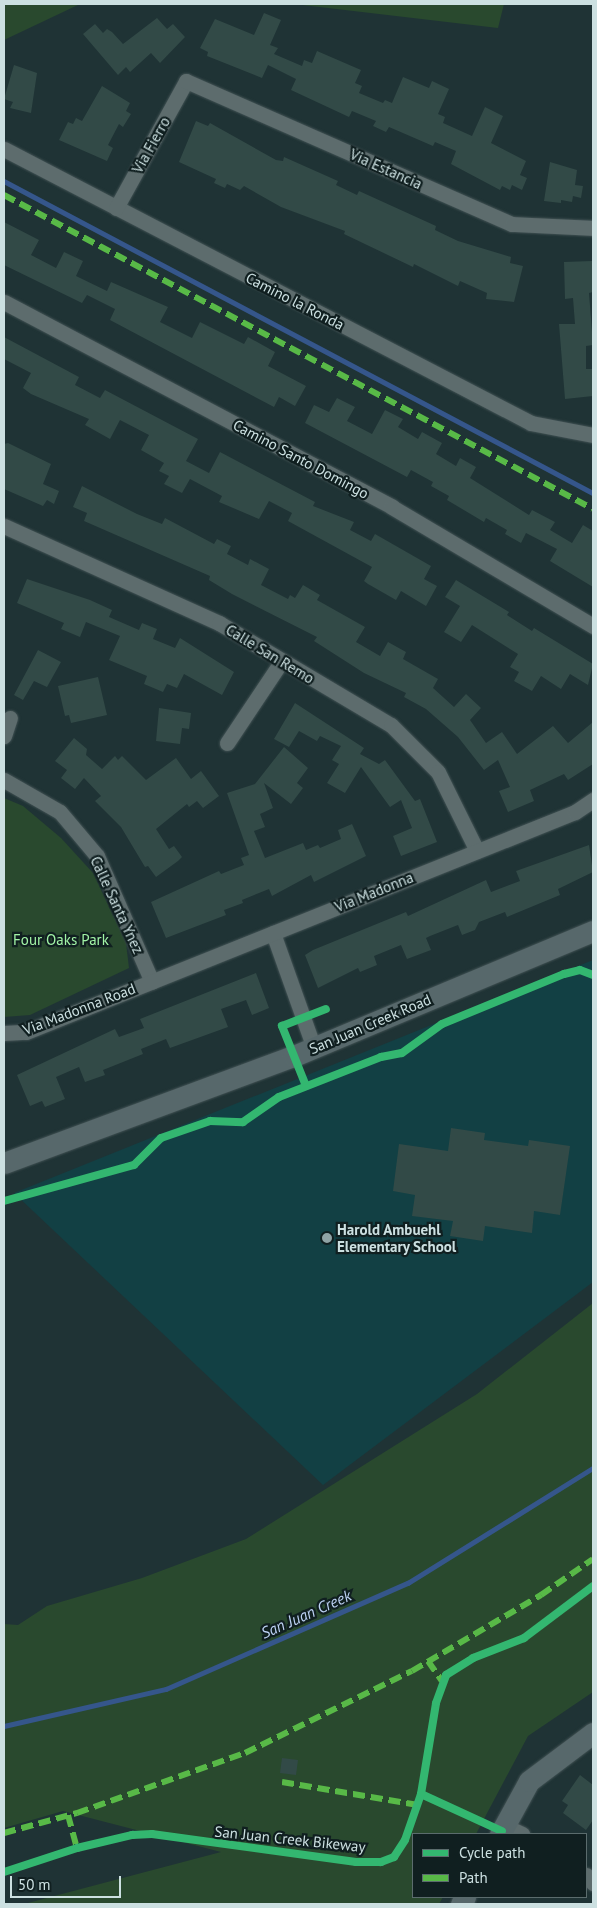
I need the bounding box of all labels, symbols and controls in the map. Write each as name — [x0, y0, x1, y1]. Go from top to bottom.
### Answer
street label: Via Fierro — [128, 114, 174, 176]
street label: Via Estancia — [347, 145, 425, 193]
street label: Camino la Ronda — [243, 268, 347, 334]
street label: Camino Santo Domingo — [230, 416, 372, 502]
street label: Calle San Remo — [223, 621, 317, 687]
street label: Calle Santa Ynez — [86, 853, 148, 957]
street label: Via Madonna — [332, 868, 416, 916]
park label: Four Oaks Park — [13, 931, 109, 949]
street label: Via Madonna Road — [20, 979, 138, 1039]
street label: San Juan Creek Road — [306, 990, 434, 1058]
place label: Harold Ambuehl Elementary School — [337, 1220, 457, 1255]
marker: Harold Ambuehl Elementary School — [321, 1232, 333, 1244]
water label: San Juan Creek — [258, 1586, 354, 1642]
street label: San Juan Creek Bikeway — [213, 1822, 367, 1856]
legend — [412, 1833, 587, 1898]
text: Cycle path — [459, 1843, 525, 1862]
scale bar — [12, 1866, 124, 1898]
text: Path — [459, 1868, 488, 1887]
text: 50 m — [18, 1875, 51, 1894]

